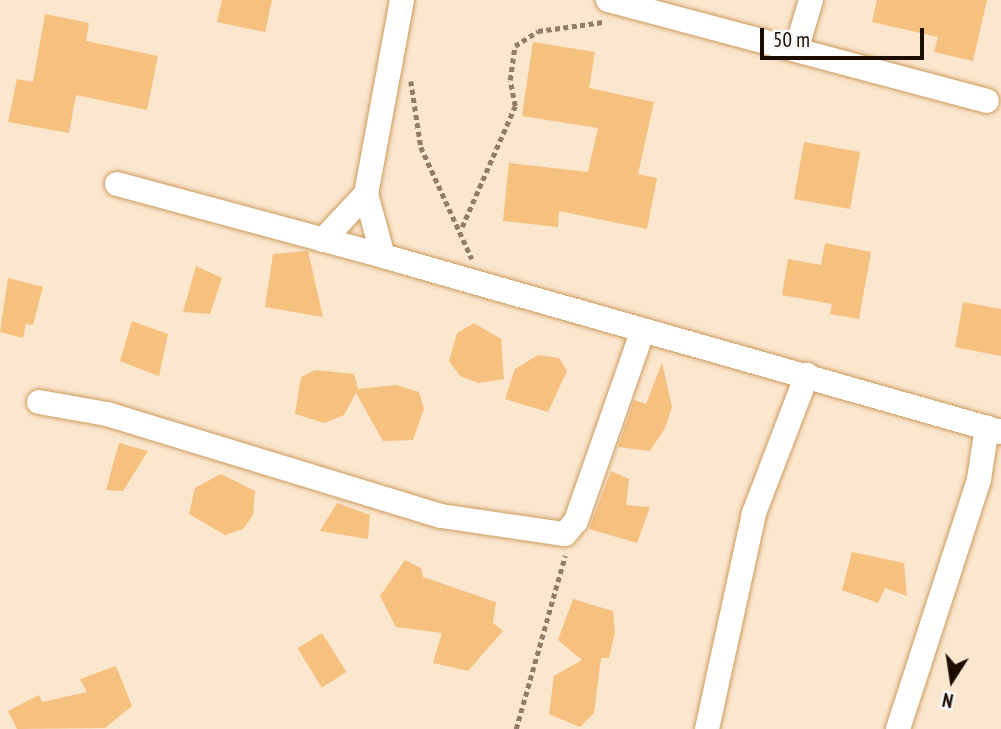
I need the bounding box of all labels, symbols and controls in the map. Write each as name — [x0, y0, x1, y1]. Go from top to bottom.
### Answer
scale bar — [763, 14, 928, 58]
text: 50 m — [773, 26, 810, 53]
north arrow — [917, 645, 987, 715]
text: N — [940, 688, 955, 713]

